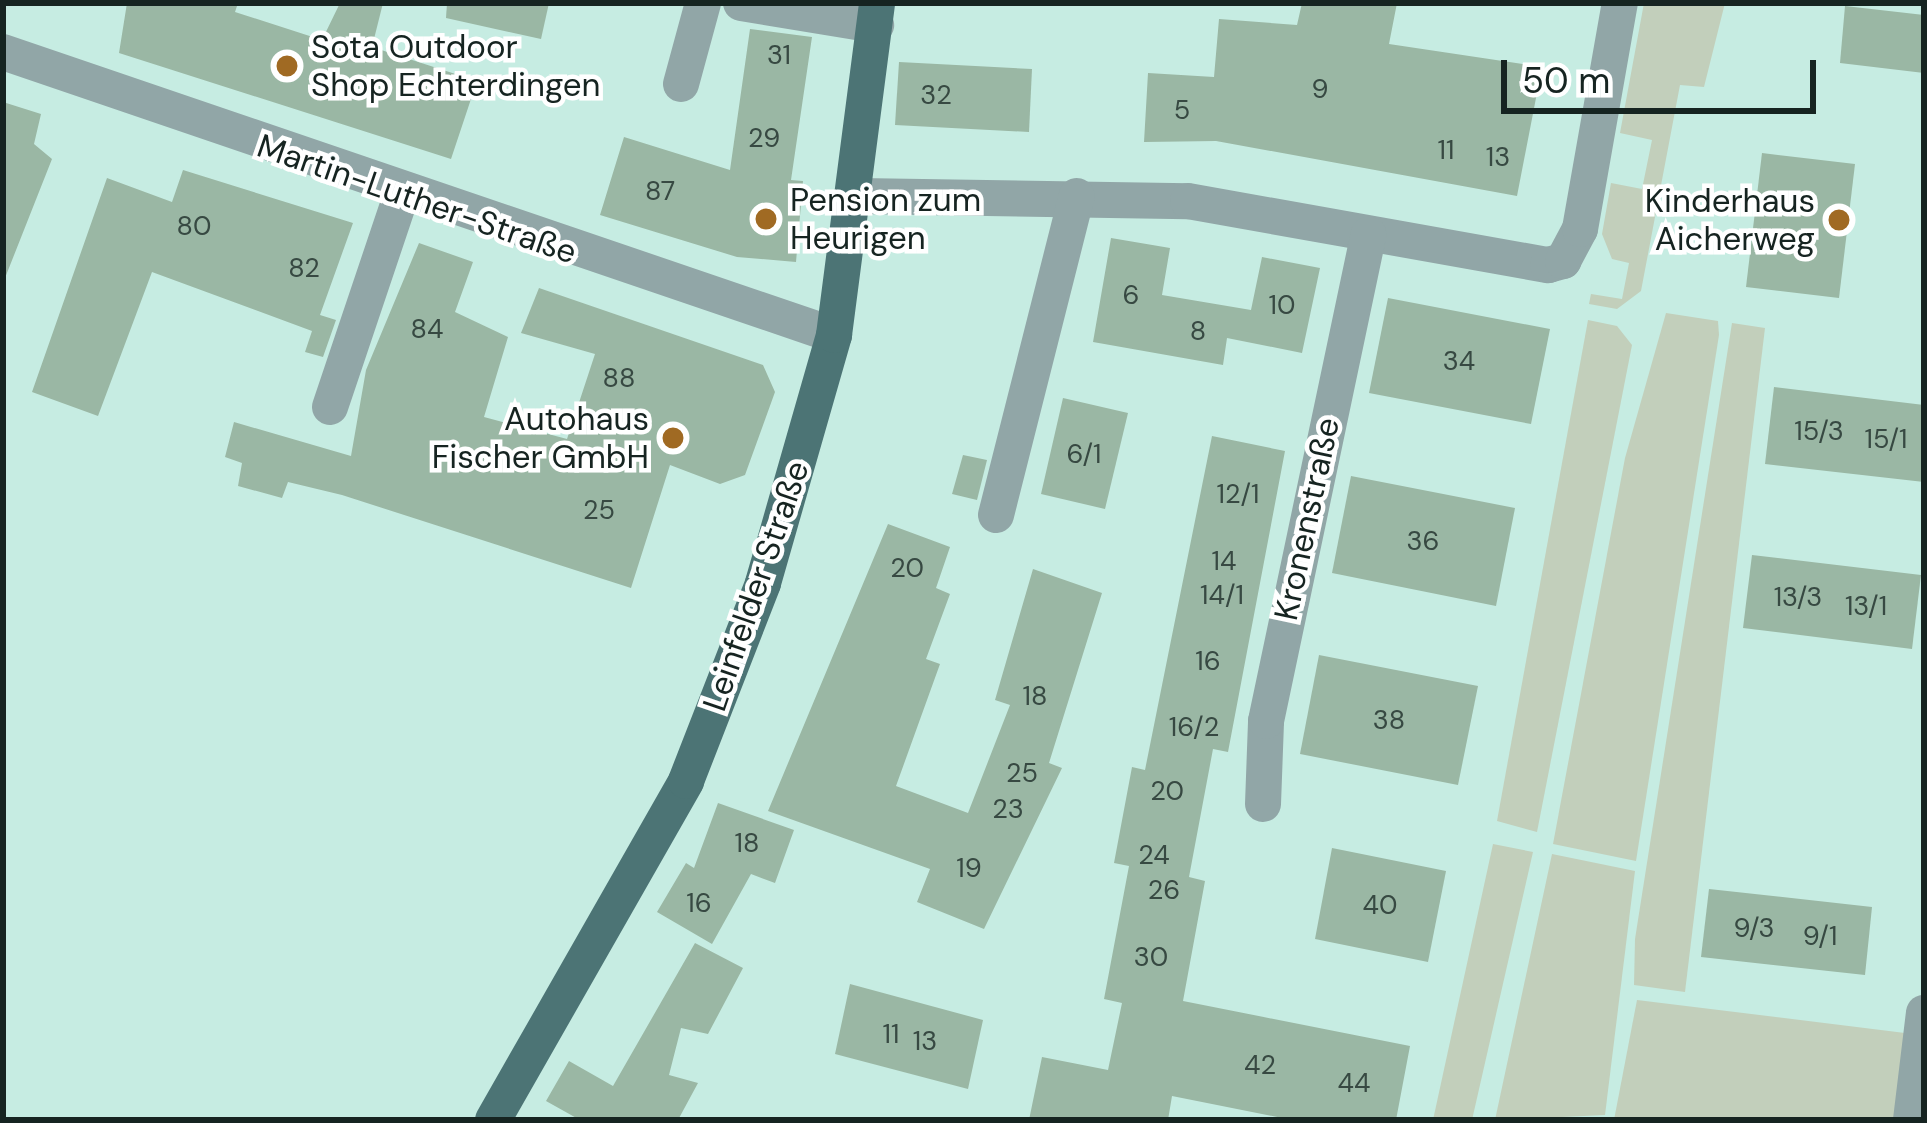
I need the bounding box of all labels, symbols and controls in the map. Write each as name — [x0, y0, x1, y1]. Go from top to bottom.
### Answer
place label: Sota Outdoor Shop Echterdingen — [311, 27, 600, 105]
scale bar — [1507, 36, 1822, 110]
house number: 31 — [767, 39, 791, 71]
marker: Sota Outdoor Shop Echterdingen — [274, 53, 300, 79]
text: 50 m — [1522, 57, 1610, 104]
house number: 9 — [1312, 73, 1328, 105]
house number: 32 — [920, 79, 952, 111]
house number: 5 — [1174, 94, 1190, 126]
house number: 29 — [748, 122, 780, 154]
street label: Martin-Luther-Straße — [252, 126, 582, 272]
house number: 11 — [1438, 134, 1454, 166]
house number: 13 — [1486, 141, 1510, 173]
house number: 87 — [645, 175, 675, 207]
place label: Pension zum Heurigen — [790, 180, 981, 258]
place label: Kinderhaus Aicherweg — [1645, 181, 1815, 259]
marker: Pension zum Heurigen — [753, 206, 779, 232]
marker: Kinderhaus Aicherweg — [1826, 207, 1852, 233]
house number: 80 — [177, 210, 211, 242]
house number: 82 — [288, 252, 320, 284]
house number: 6 — [1123, 279, 1139, 311]
house number: 10 — [1269, 289, 1295, 321]
house number: 84 — [411, 313, 443, 345]
house number: 8 — [1190, 315, 1206, 347]
house number: 34 — [1443, 345, 1475, 377]
house number: 88 — [603, 362, 635, 394]
place label: Autohaus Fischer GmbH — [432, 399, 649, 477]
street label: Kronenstraße — [1266, 414, 1348, 624]
house number: 15/3 — [1794, 415, 1844, 447]
house number: 15/1 — [1864, 423, 1908, 455]
marker: Autohaus Fischer GmbH — [660, 425, 686, 451]
house number: 6/1 — [1067, 438, 1101, 470]
street label: Leinfelder Straße — [695, 456, 817, 716]
house number: 12/1 — [1217, 478, 1259, 510]
house number: 25 — [583, 494, 615, 526]
house number: 36 — [1407, 525, 1439, 557]
house number: 14 — [1212, 545, 1236, 577]
house number: 20 — [890, 552, 924, 584]
house number: 14/1 — [1200, 579, 1244, 611]
house number: 13/3 — [1774, 581, 1822, 613]
house number: 13/1 — [1845, 590, 1887, 622]
house number: 16 — [1195, 645, 1221, 677]
house number: 18 — [1023, 680, 1047, 712]
house number: 38 — [1373, 704, 1405, 736]
house number: 16/2 — [1169, 711, 1219, 743]
house number: 25 — [1006, 757, 1038, 789]
house number: 20 — [1150, 775, 1184, 807]
house number: 23 — [992, 793, 1024, 825]
house number: 18 — [735, 827, 759, 859]
house number: 24 — [1138, 839, 1170, 871]
house number: 19 — [956, 852, 982, 884]
house number: 26 — [1148, 874, 1180, 906]
house number: 16 — [686, 887, 712, 919]
house number: 40 — [1363, 889, 1397, 921]
house number: 9/3 — [1733, 912, 1775, 944]
house number: 9/1 — [1803, 920, 1837, 952]
house number: 30 — [1134, 941, 1168, 973]
house number: 11 — [883, 1018, 899, 1050]
house number: 13 — [913, 1025, 937, 1057]
house number: 42 — [1244, 1049, 1276, 1081]
house number: 44 — [1338, 1067, 1370, 1099]

